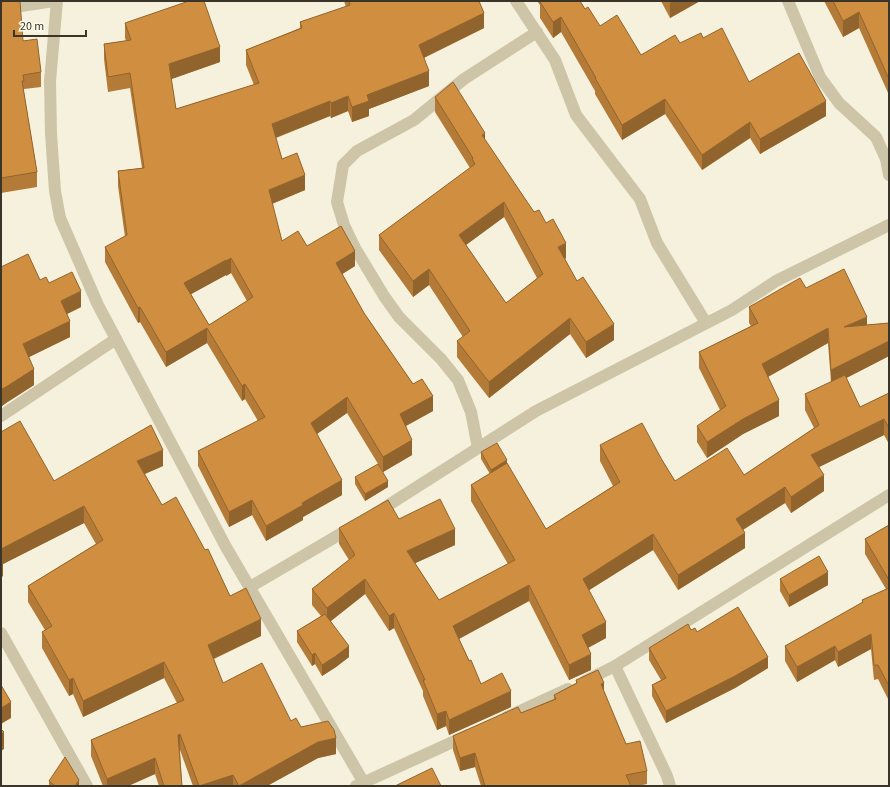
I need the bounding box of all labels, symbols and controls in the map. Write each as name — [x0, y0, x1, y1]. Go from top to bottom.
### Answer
scale bar — [14, 12, 86, 38]
text: 20 m — [20, 18, 44, 35]

